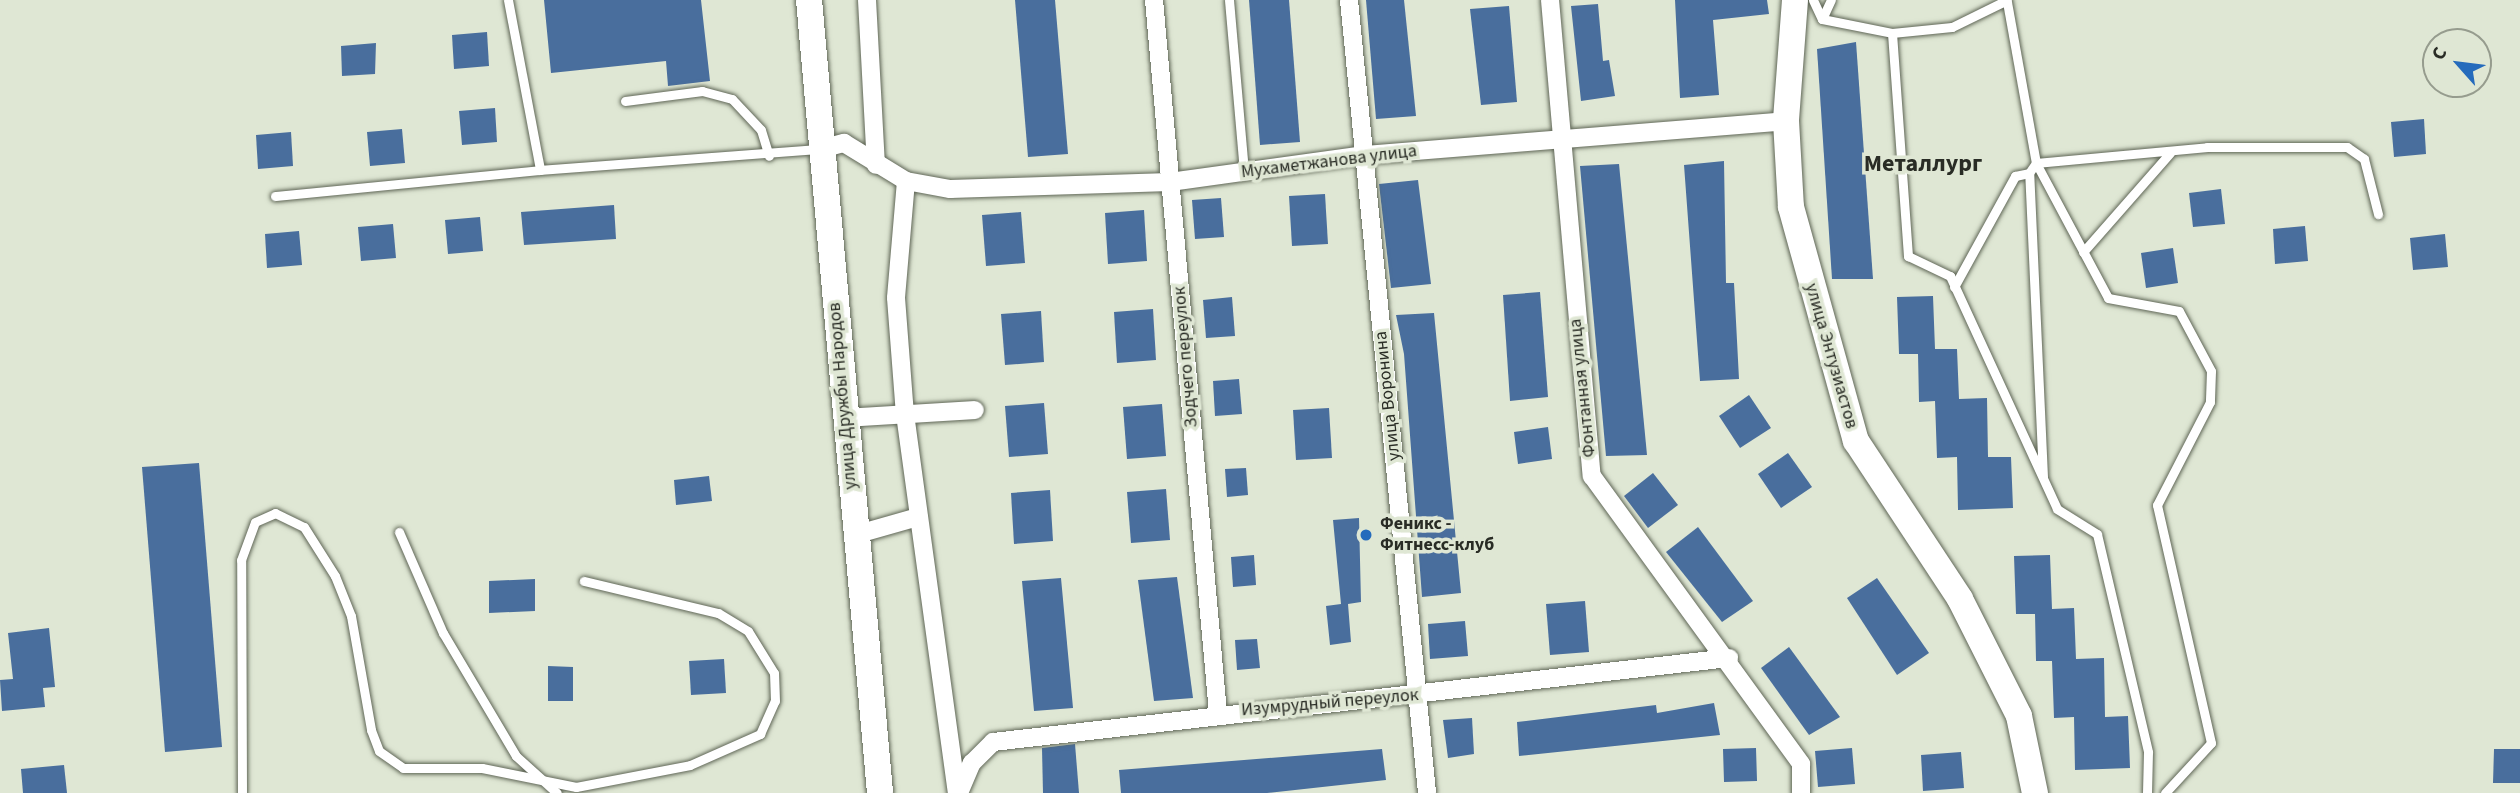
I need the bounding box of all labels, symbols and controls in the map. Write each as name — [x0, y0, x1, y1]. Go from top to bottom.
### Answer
north arrow — [2422, 28, 2492, 98]
text: С — [2425, 43, 2454, 65]
street label: Мухаметжанова улица — [1240, 141, 1418, 183]
district label: Металлург — [1864, 150, 1982, 178]
street label: улица Энтузиастов — [1800, 281, 1862, 431]
street label: Зодчего переулок — [1169, 285, 1203, 429]
street label: улица Дружбы Народов — [824, 302, 862, 490]
street label: Фонтанная улица — [1565, 318, 1601, 458]
street label: улица Воронина — [1370, 330, 1406, 462]
place label: Феникс - Фитнесс-клуб — [1380, 514, 1494, 556]
marker: Феникс - Фитнесс-клуб — [1358, 527, 1374, 543]
street label: Изумрудный переулок — [1240, 684, 1420, 722]

